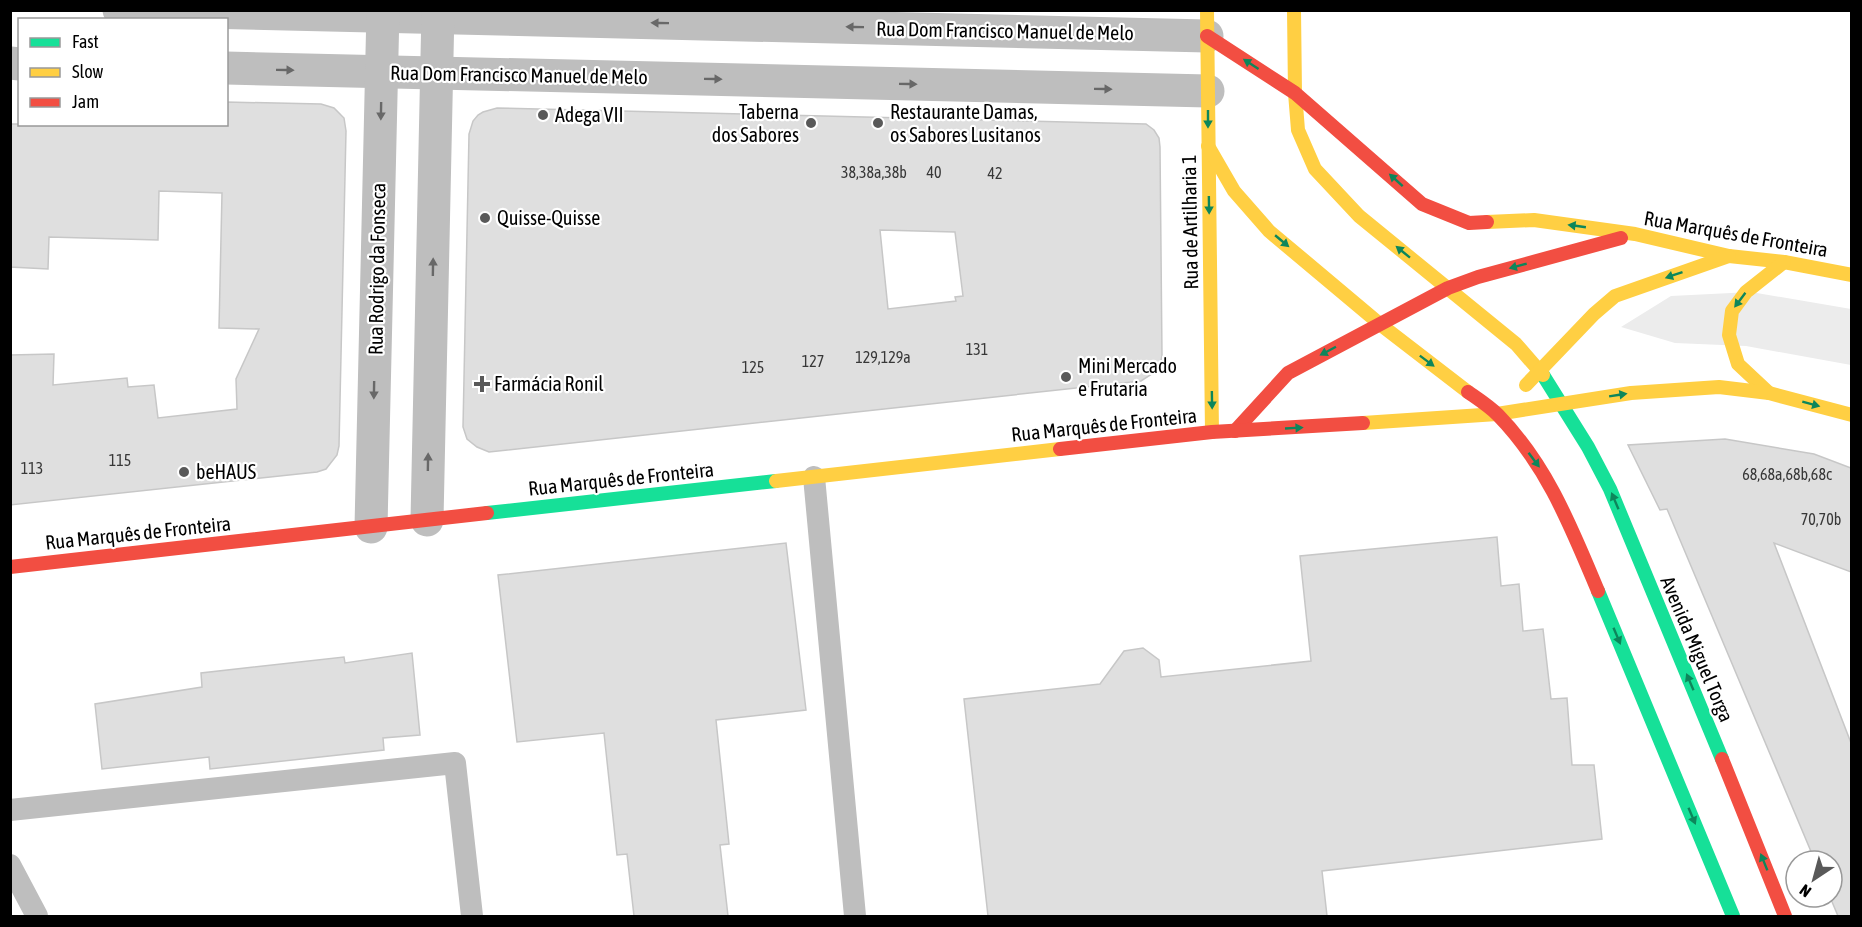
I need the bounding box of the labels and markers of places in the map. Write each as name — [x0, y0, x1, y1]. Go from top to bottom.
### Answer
place label: Taberna dos Sabores — [712, 100, 799, 146]
place label: Restaurante Damas, os Sabores Lusitanos — [890, 100, 1041, 146]
place label: Adega VII — [555, 103, 624, 126]
marker: Adega VII — [536, 108, 550, 122]
marker: Taberna dos Sabores — [804, 116, 818, 130]
marker: Restaurante Damas, os Sabores Lusitanos — [871, 116, 885, 130]
place label: Quisse-Quisse — [497, 206, 600, 229]
marker: Quisse-Quisse — [478, 211, 492, 225]
place label: Mini Mercado e Frutaria — [1078, 354, 1177, 400]
marker: Mini Mercado e Frutaria — [1059, 370, 1073, 384]
place label: Farmácia Ronil — [494, 372, 604, 395]
marker: Farmácia Ronil — [475, 377, 489, 391]
place label: beHAUS — [196, 460, 256, 483]
marker: beHAUS — [177, 465, 191, 479]

